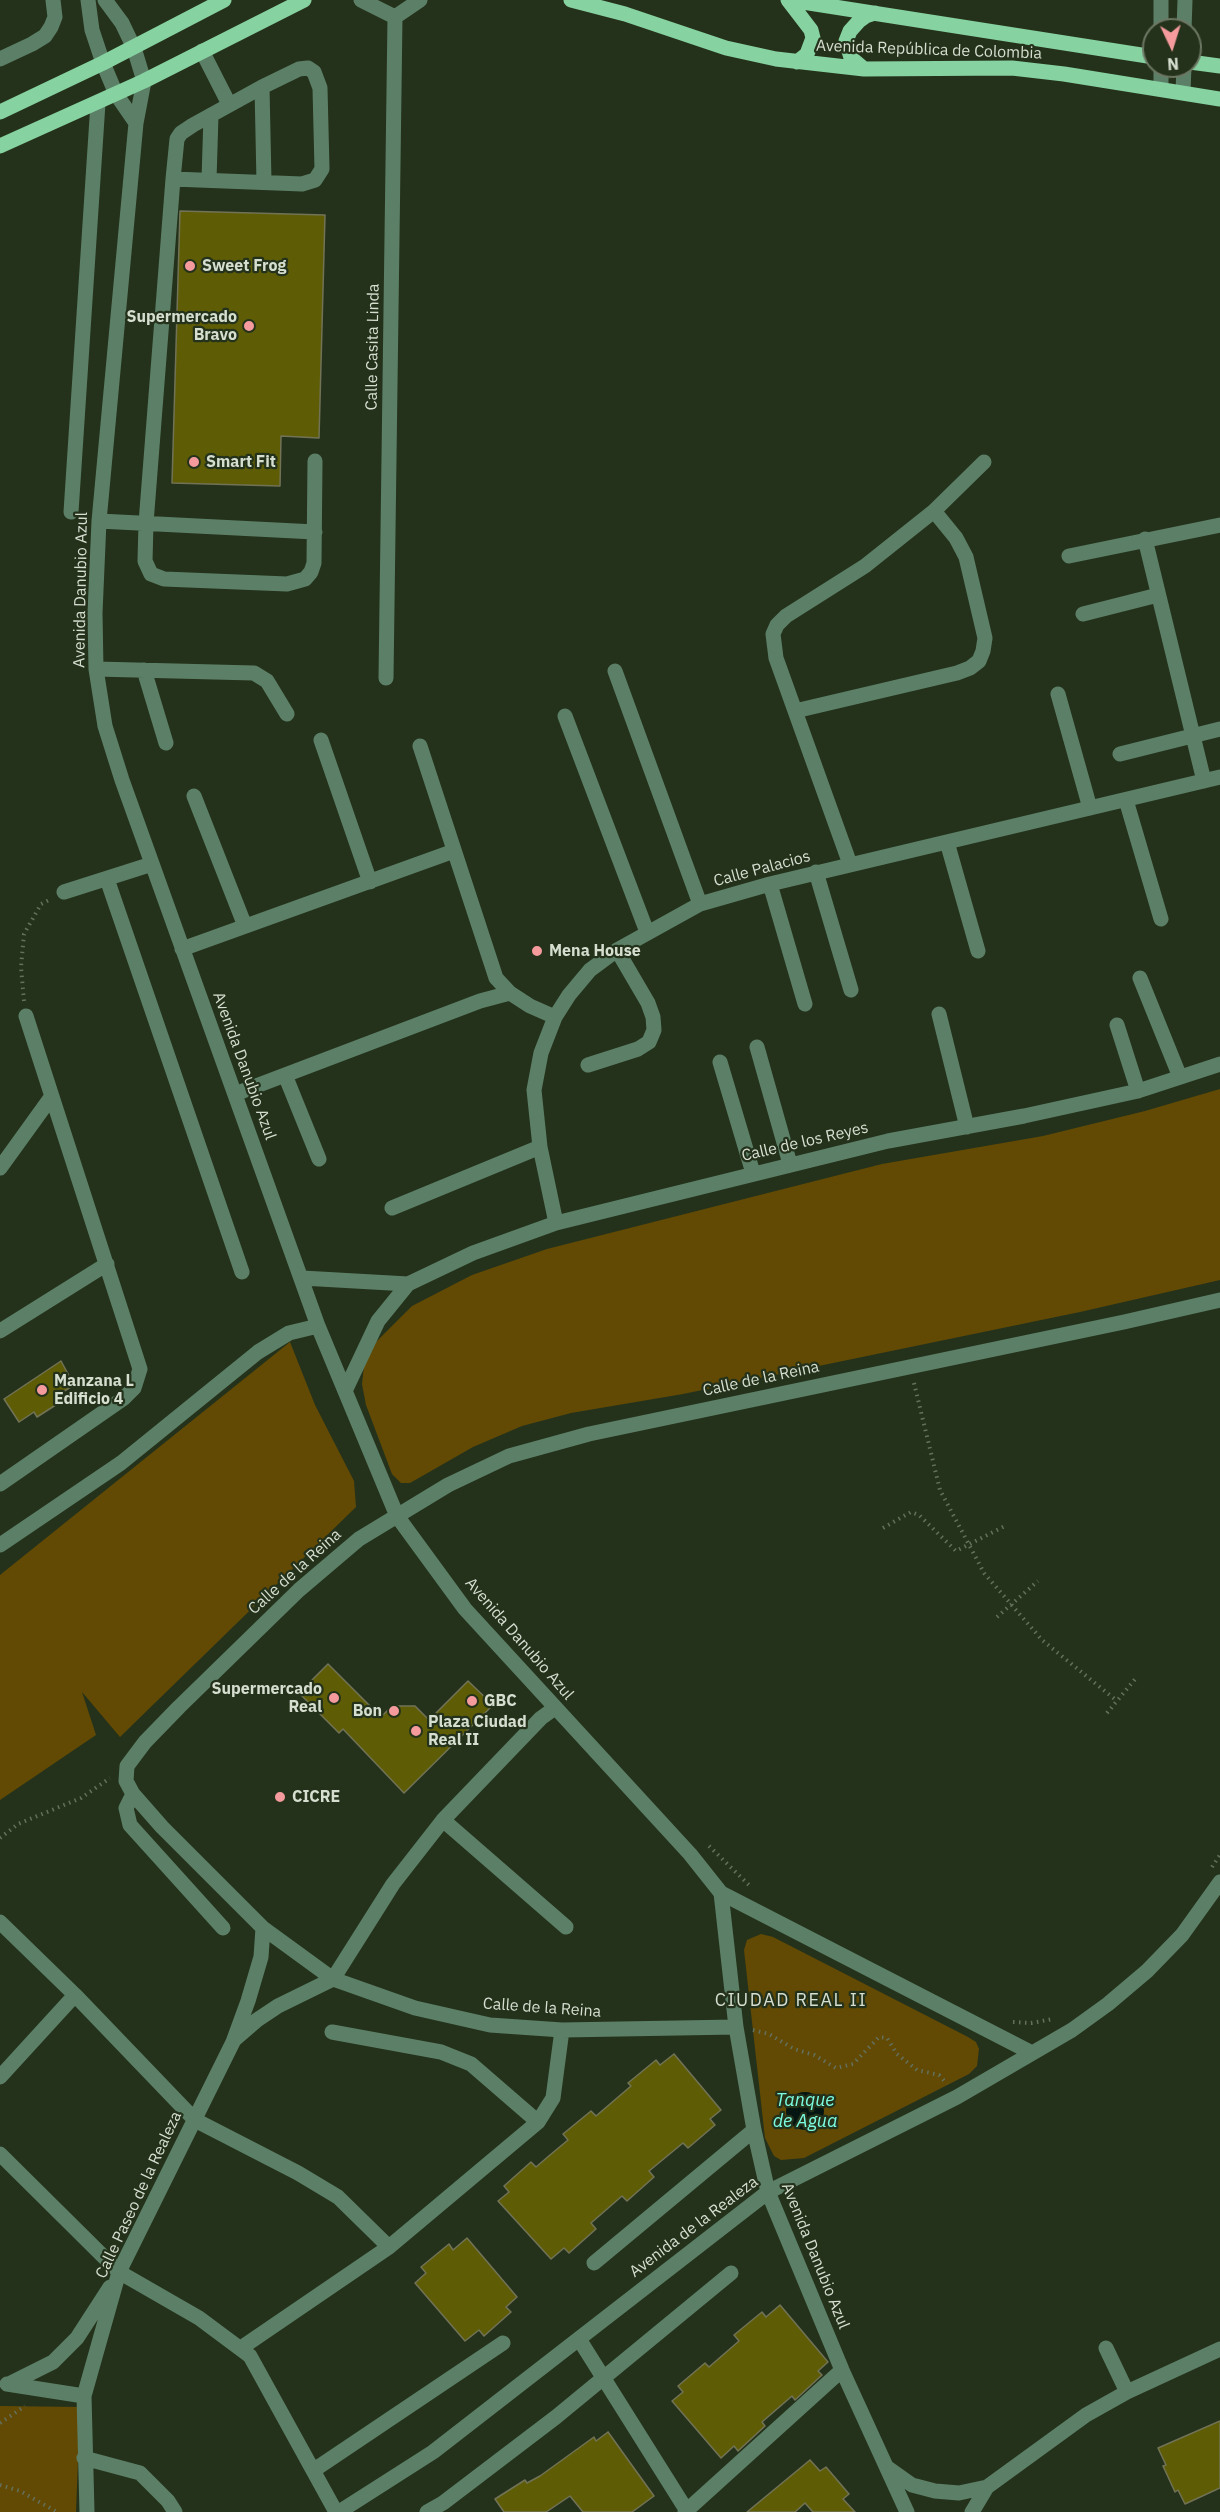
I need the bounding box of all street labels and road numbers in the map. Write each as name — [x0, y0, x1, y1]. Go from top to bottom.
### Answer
street label: Avenida República de Colombia — [816, 36, 1042, 64]
street label: Calle Casita Linda — [362, 283, 384, 411]
street label: Avenida Danubio Azul — [70, 512, 92, 668]
street label: Calle Palacios — [711, 847, 813, 891]
street label: Avenida Danubio Azul — [208, 989, 280, 1143]
street label: Calle de los Reyes — [740, 1118, 870, 1166]
street label: Calle de la Reina — [701, 1357, 821, 1401]
street label: Calle de la Reina — [245, 1525, 345, 1619]
street label: Avenida Danubio Azul — [461, 1574, 577, 1704]
street label: Calle de la Reina — [482, 1994, 602, 2022]
street label: Calle Paseo de la Realeza — [92, 2109, 186, 2281]
street label: Avenida de la Realeza — [626, 2172, 762, 2282]
street label: Avenida Danubio Azul — [777, 2180, 853, 2332]

